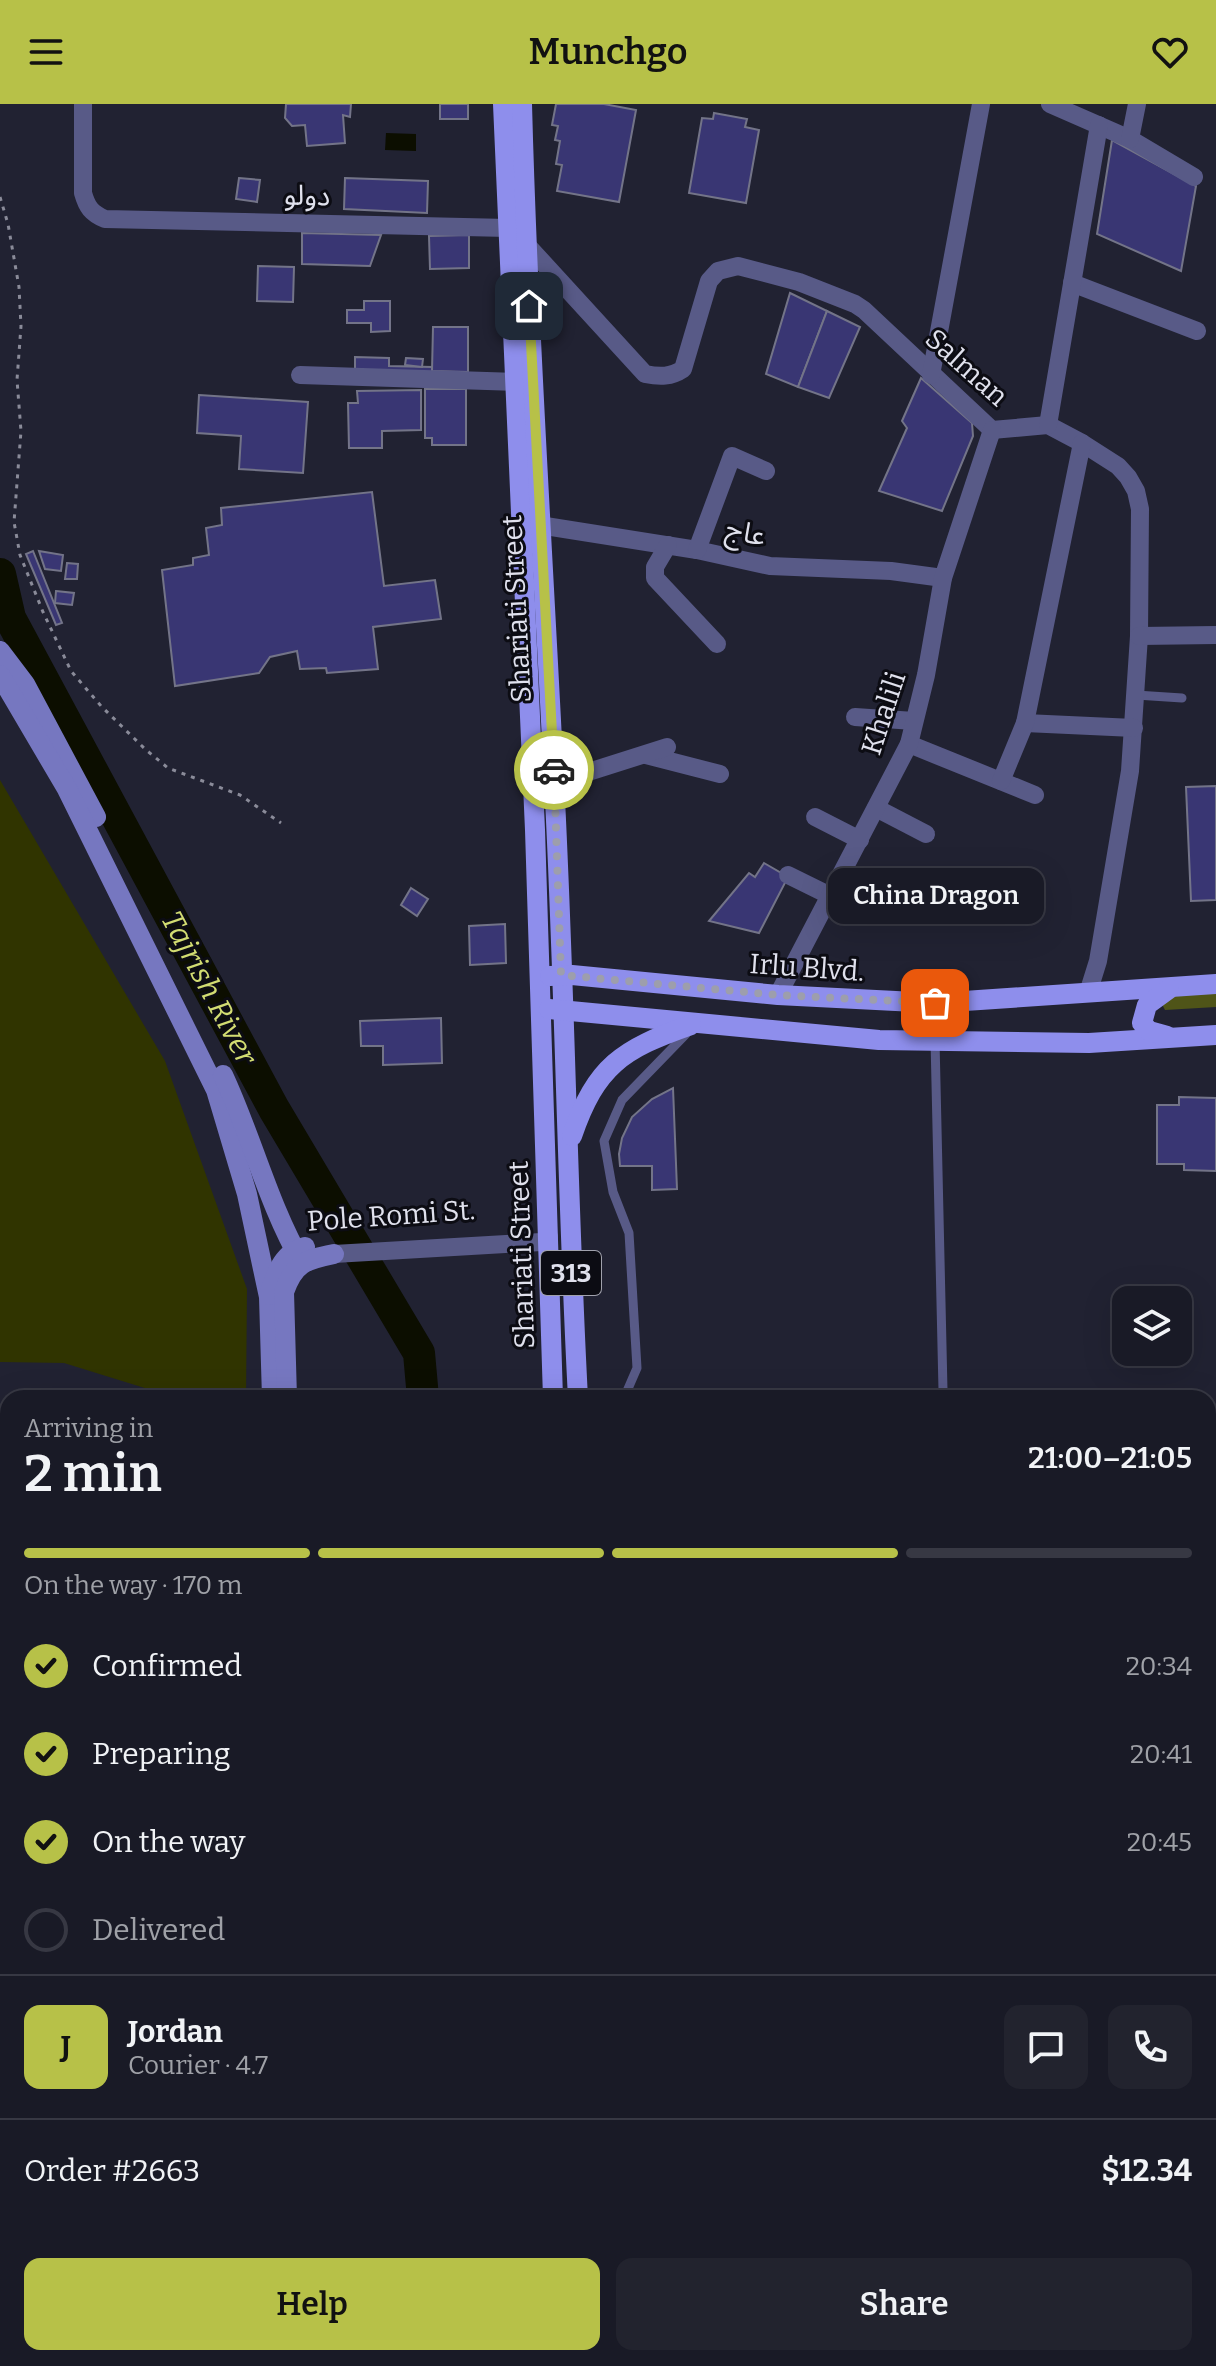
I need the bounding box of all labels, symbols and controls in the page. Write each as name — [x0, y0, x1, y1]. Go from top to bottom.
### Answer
icon: menu — [24, 30, 68, 74]
text: Munchgo — [529, 30, 687, 74]
icon: heart — [1148, 30, 1192, 74]
street label: دولو — [284, 179, 330, 212]
pin — [495, 272, 563, 340]
icon: home — [507, 284, 551, 328]
street label: Salman — [919, 322, 1015, 413]
street label: عاج — [722, 512, 769, 557]
street label: Shariati Street — [495, 514, 538, 704]
street label: Khalili — [855, 667, 912, 759]
courier — [514, 730, 594, 810]
icon: car — [532, 748, 576, 792]
callout: China Dragon — [827, 867, 1043, 923]
text: China Dragon — [853, 880, 1019, 911]
water label: Tajrish River — [154, 905, 265, 1072]
street label: Irlu Blvd. — [749, 947, 865, 988]
pin — [901, 969, 969, 1037]
icon: bag — [913, 981, 957, 1025]
street label: Shariati Street — [502, 1160, 541, 1349]
street label: Pole Romi St. — [306, 1193, 476, 1238]
road number: 313 — [541, 1251, 601, 1295]
map controls — [1112, 1286, 1192, 1366]
button: layers — [1112, 1286, 1192, 1366]
text: Arriving in — [24, 1413, 153, 1444]
text: 21:00–21:05 — [1028, 1440, 1192, 1476]
text: 2 min — [24, 1442, 162, 1505]
text: On the way · 170 m — [24, 1570, 242, 1601]
icon: check — [24, 1644, 68, 1688]
text: Confirmed — [92, 1648, 242, 1684]
text: 20:34 — [1126, 1651, 1192, 1682]
icon: check — [24, 1732, 68, 1776]
text: Preparing — [92, 1736, 230, 1772]
text: 20:41 — [1130, 1739, 1192, 1770]
icon: check — [24, 1820, 68, 1864]
text: On the way — [92, 1824, 245, 1860]
text: 20:45 — [1127, 1827, 1192, 1858]
text: Delivered — [92, 1912, 225, 1948]
button: chat — [1004, 2005, 1088, 2089]
button: phone — [1108, 2005, 1192, 2089]
text: Jordan — [128, 2014, 223, 2050]
text: J — [61, 2029, 71, 2065]
text: Courier · 4.7 — [128, 2050, 268, 2081]
text: Order #2663 — [24, 2153, 200, 2189]
text: $12.34 — [1102, 2153, 1192, 2189]
button: Help — [24, 2258, 600, 2350]
button: Share — [616, 2258, 1192, 2350]

